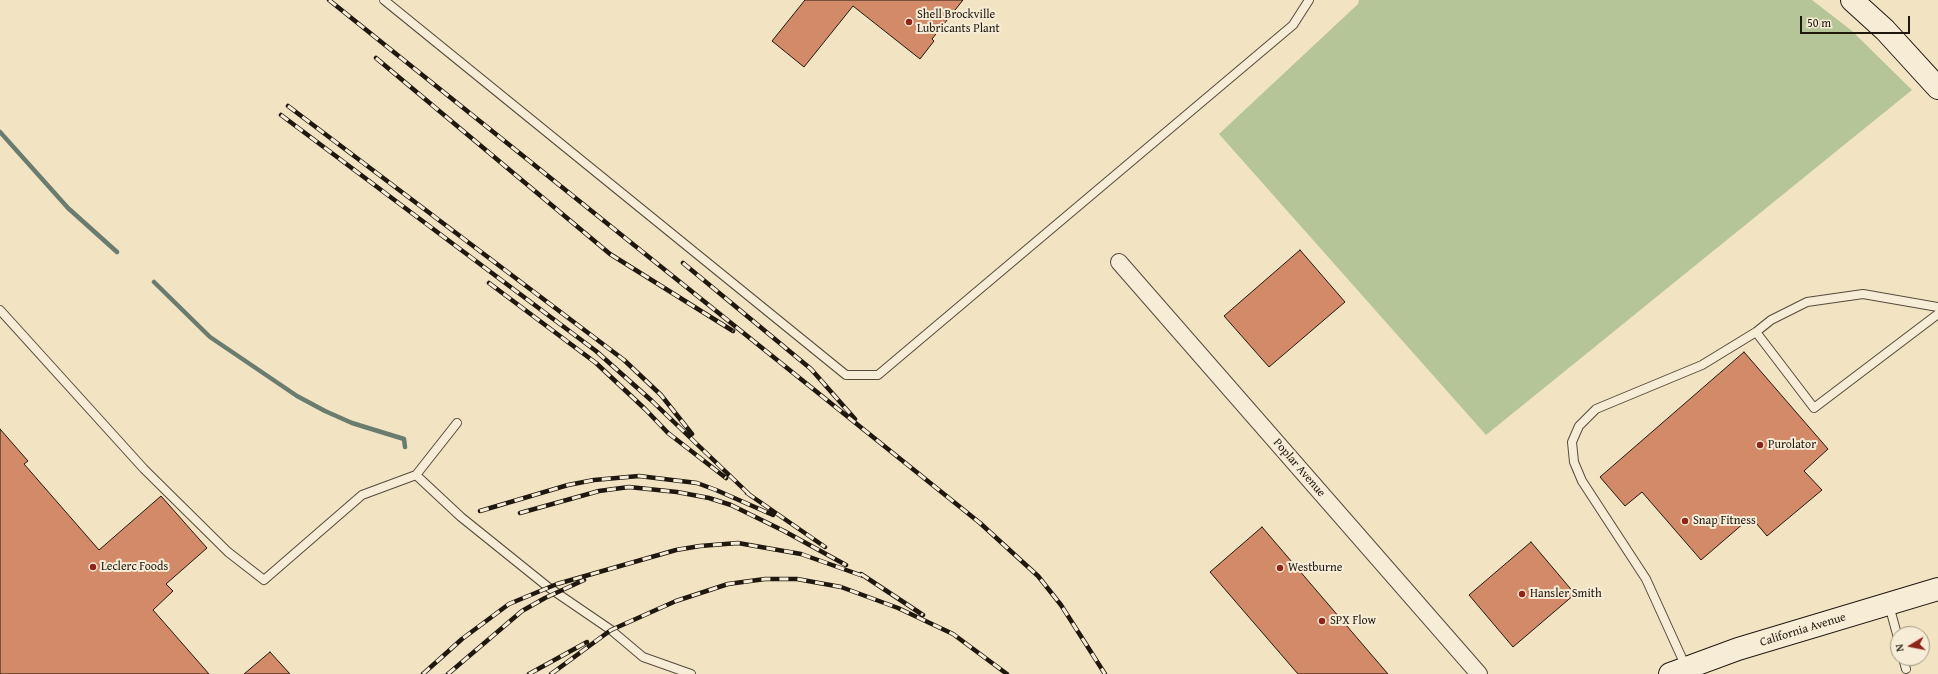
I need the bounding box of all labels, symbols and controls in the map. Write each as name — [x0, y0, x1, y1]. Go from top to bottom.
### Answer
place label: Shell Brockville Lubricants Plant — [917, 8, 1000, 36]
scale bar — [1802, 8, 1912, 34]
text: 50 m — [1807, 14, 1831, 31]
marker: Shell Brockville Lubricants Plant — [904, 17, 914, 27]
street label: Poplar Avenue — [1270, 436, 1328, 500]
place label: Purolator — [1768, 438, 1816, 452]
marker: Purolator — [1755, 440, 1765, 450]
place label: Snap Fitness — [1693, 514, 1756, 528]
marker: Snap Fitness — [1680, 516, 1690, 526]
place label: Leclerc Foods — [101, 560, 168, 574]
place label: Westburne — [1288, 561, 1342, 575]
marker: Leclerc Foods — [88, 562, 98, 572]
marker: Westburne — [1275, 563, 1285, 573]
place label: Hansler Smith — [1530, 587, 1602, 601]
marker: Hansler Smith — [1517, 589, 1527, 599]
street label: California Avenue — [1758, 610, 1848, 650]
place label: SPX Flow — [1330, 614, 1376, 628]
marker: SPX Flow — [1317, 616, 1327, 626]
north arrow — [1890, 626, 1930, 666]
text: N — [1891, 643, 1908, 653]

